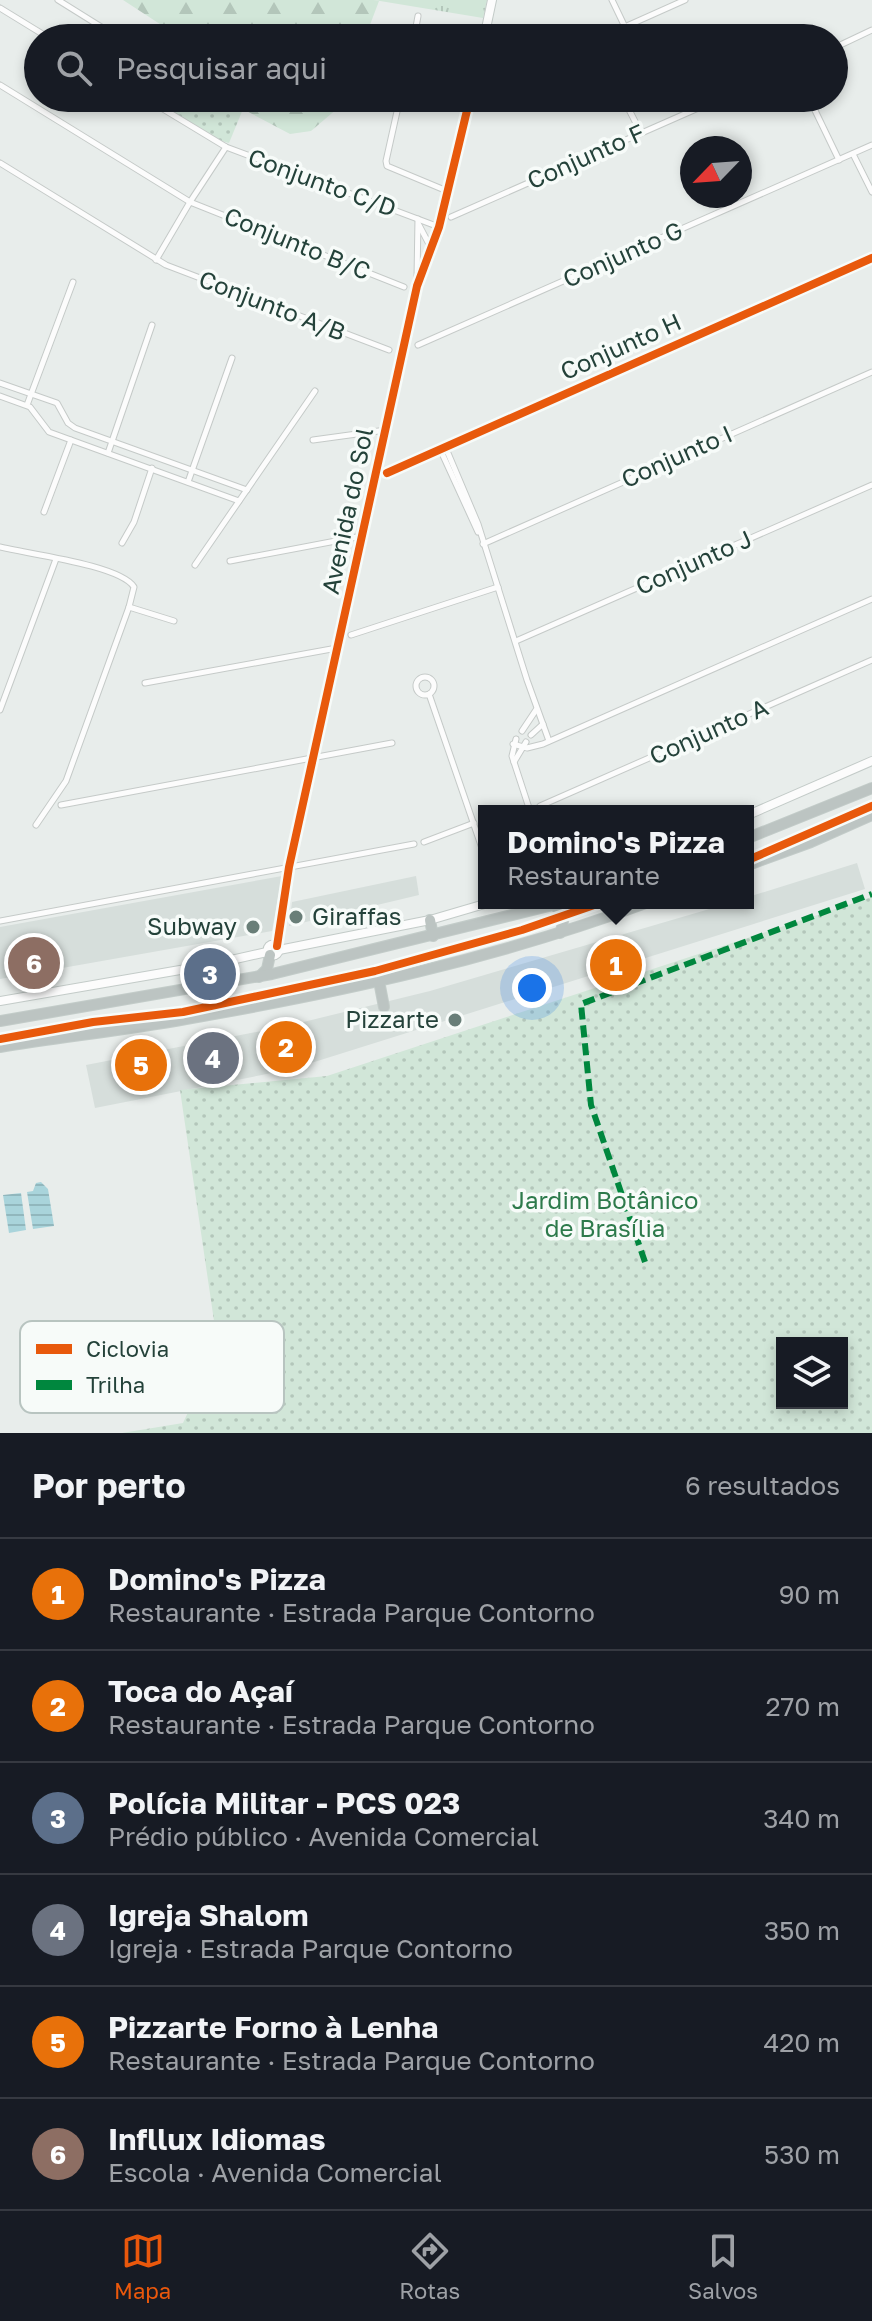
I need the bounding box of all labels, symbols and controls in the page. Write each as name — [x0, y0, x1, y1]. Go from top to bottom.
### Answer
search box — [24, 24, 848, 112]
icon: search — [52, 46, 96, 90]
text: Pesquisar aqui — [116, 50, 327, 86]
street label: Conjunto F — [522, 117, 648, 194]
north arrow — [680, 136, 752, 208]
street label: Conjunto C/D — [244, 141, 401, 222]
street label: Conjunto B/C — [220, 200, 375, 285]
street label: Conjunto G — [558, 214, 687, 293]
street label: Conjunto A/B — [195, 263, 350, 346]
street label: Conjunto H — [555, 306, 685, 385]
street label: Conjunto I — [616, 418, 736, 493]
street label: Avenida do Sol — [315, 425, 378, 597]
street label: Conjunto J — [631, 523, 756, 600]
street label: Conjunto A — [644, 692, 772, 770]
popup — [478, 805, 754, 909]
text: Domino's Pizza — [507, 824, 725, 860]
text: Restaurante — [507, 860, 660, 891]
place label: Giraffas — [312, 901, 402, 930]
marker: Giraffas — [287, 908, 305, 926]
place label: Subway — [147, 911, 237, 940]
marker: Subway — [244, 918, 262, 936]
pin: 6 — [8, 933, 60, 993]
pin: 1 — [590, 935, 642, 995]
pin: 3 — [184, 944, 236, 1004]
your location — [512, 968, 552, 1008]
place label: Pizzarte — [345, 1004, 439, 1033]
marker: Pizzarte — [446, 1011, 464, 1029]
pin: 2 — [260, 1017, 312, 1077]
pin: 4 — [187, 1028, 239, 1088]
pin: 5 — [115, 1035, 167, 1095]
park label: Jardim Botânico de Brasília — [512, 1185, 698, 1242]
legend — [20, 1321, 284, 1413]
text: Ciclovia — [86, 1335, 169, 1362]
map controls — [776, 1337, 848, 1409]
button: layers — [776, 1337, 848, 1409]
text: Trilha — [86, 1371, 145, 1398]
text: Por perto — [32, 1465, 186, 1505]
text: 6 resultados — [685, 1470, 840, 1501]
text: Domino's Pizza — [108, 1561, 326, 1597]
text: 1 — [51, 1579, 65, 1610]
text: 90 m — [779, 1579, 840, 1610]
text: Restaurante · Estrada Parque Contorno — [108, 1597, 595, 1628]
text: Toca do Açaí — [108, 1673, 293, 1709]
text: 2 — [50, 1691, 66, 1722]
text: 270 m — [766, 1691, 840, 1722]
text: Restaurante · Estrada Parque Contorno — [108, 1709, 595, 1740]
text: Polícia Militar - PCS 023 — [108, 1785, 460, 1821]
text: 3 — [50, 1803, 66, 1834]
text: 340 m — [763, 1803, 840, 1834]
text: Prédio público · Avenida Comercial — [108, 1821, 539, 1852]
text: Igreja Shalom — [108, 1897, 309, 1933]
text: 4 — [50, 1915, 66, 1946]
text: 350 m — [764, 1915, 840, 1946]
text: Igreja · Estrada Parque Contorno — [108, 1933, 513, 1964]
text: Pizzarte Forno à Lenha — [108, 2009, 438, 2045]
text: 5 — [50, 2027, 66, 2058]
text: 420 m — [763, 2027, 840, 2058]
text: Restaurante · Estrada Parque Contorno — [108, 2045, 595, 2076]
text: Infllux Idiomas — [108, 2121, 325, 2157]
text: 6 — [50, 2139, 66, 2170]
text: 530 m — [764, 2139, 840, 2170]
text: Escola · Avenida Comercial — [108, 2157, 442, 2188]
tab: Mapa — [114, 2229, 171, 2304]
tab: Rotas — [399, 2229, 460, 2304]
tab: Salvos — [688, 2229, 758, 2304]

